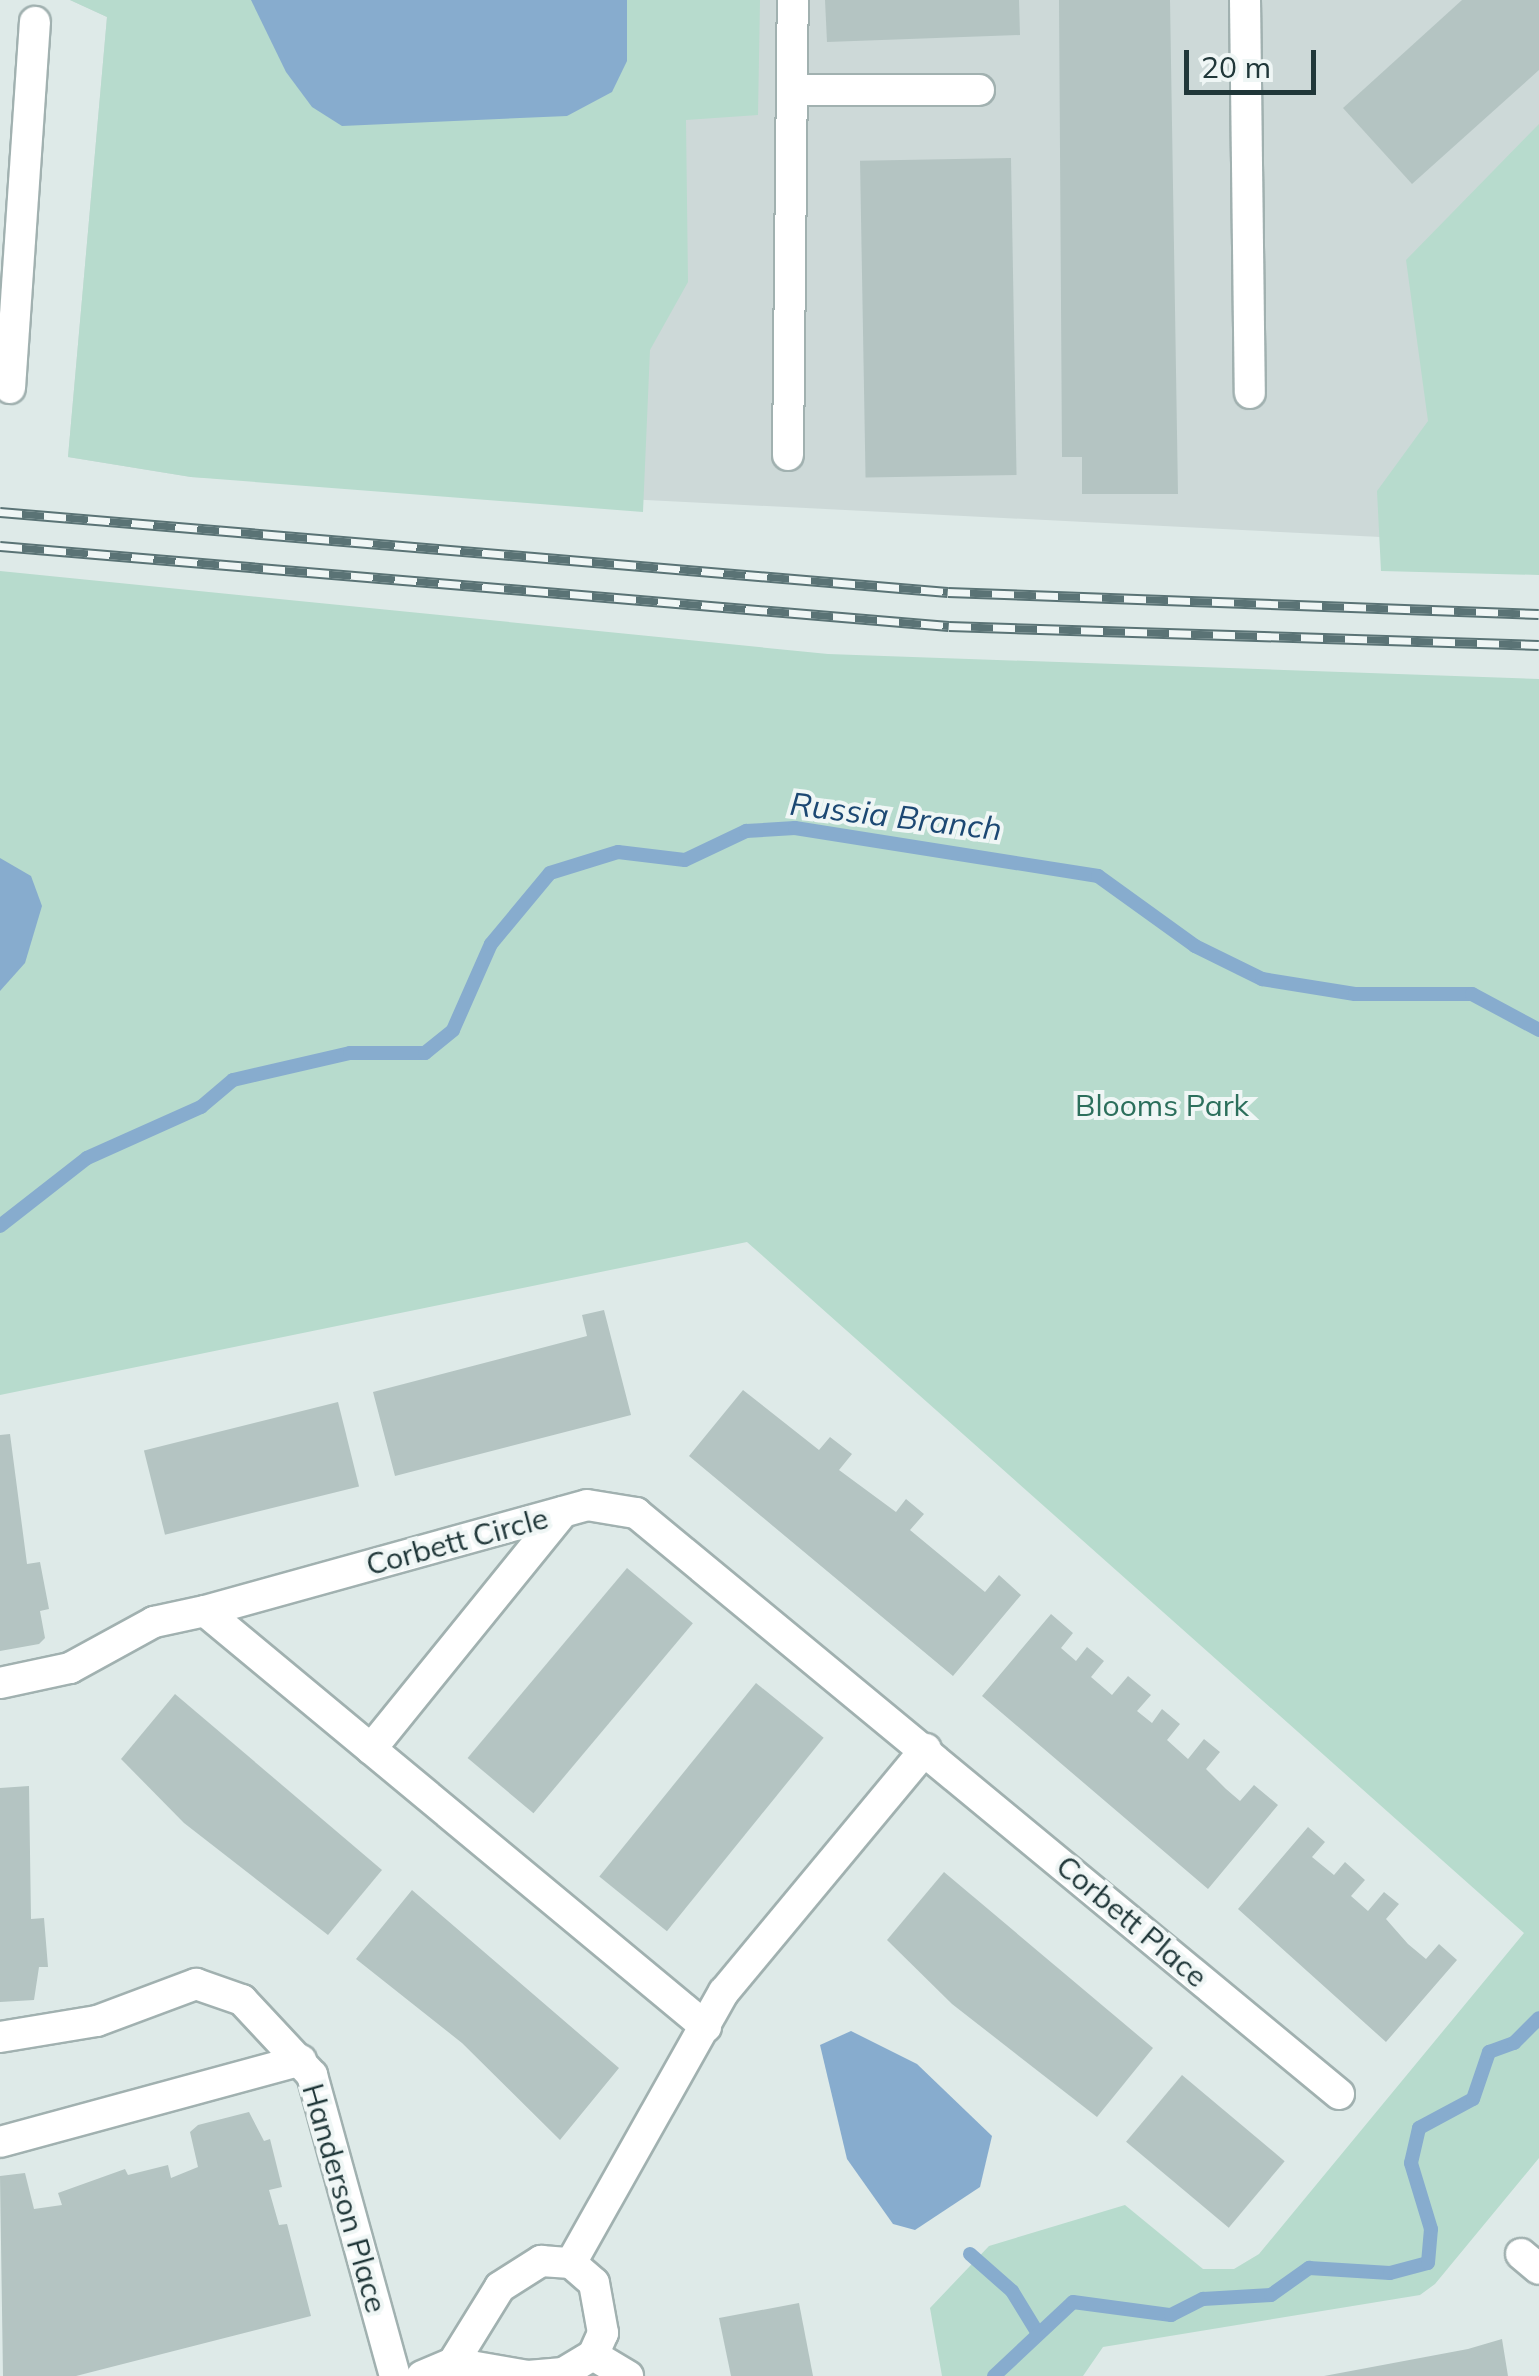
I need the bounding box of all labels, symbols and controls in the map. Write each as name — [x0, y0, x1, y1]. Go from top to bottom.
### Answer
scale bar — [1189, 30, 1322, 92]
text: 20 m — [1201, 48, 1271, 86]
water label: Russia Branch — [788, 784, 1004, 848]
park label: Blooms Park — [1075, 1087, 1249, 1123]
street label: Corbett Circle — [362, 1499, 552, 1583]
street label: Corbett Place — [1049, 1848, 1215, 1994]
street label: Handerson Place — [295, 2079, 395, 2317]

